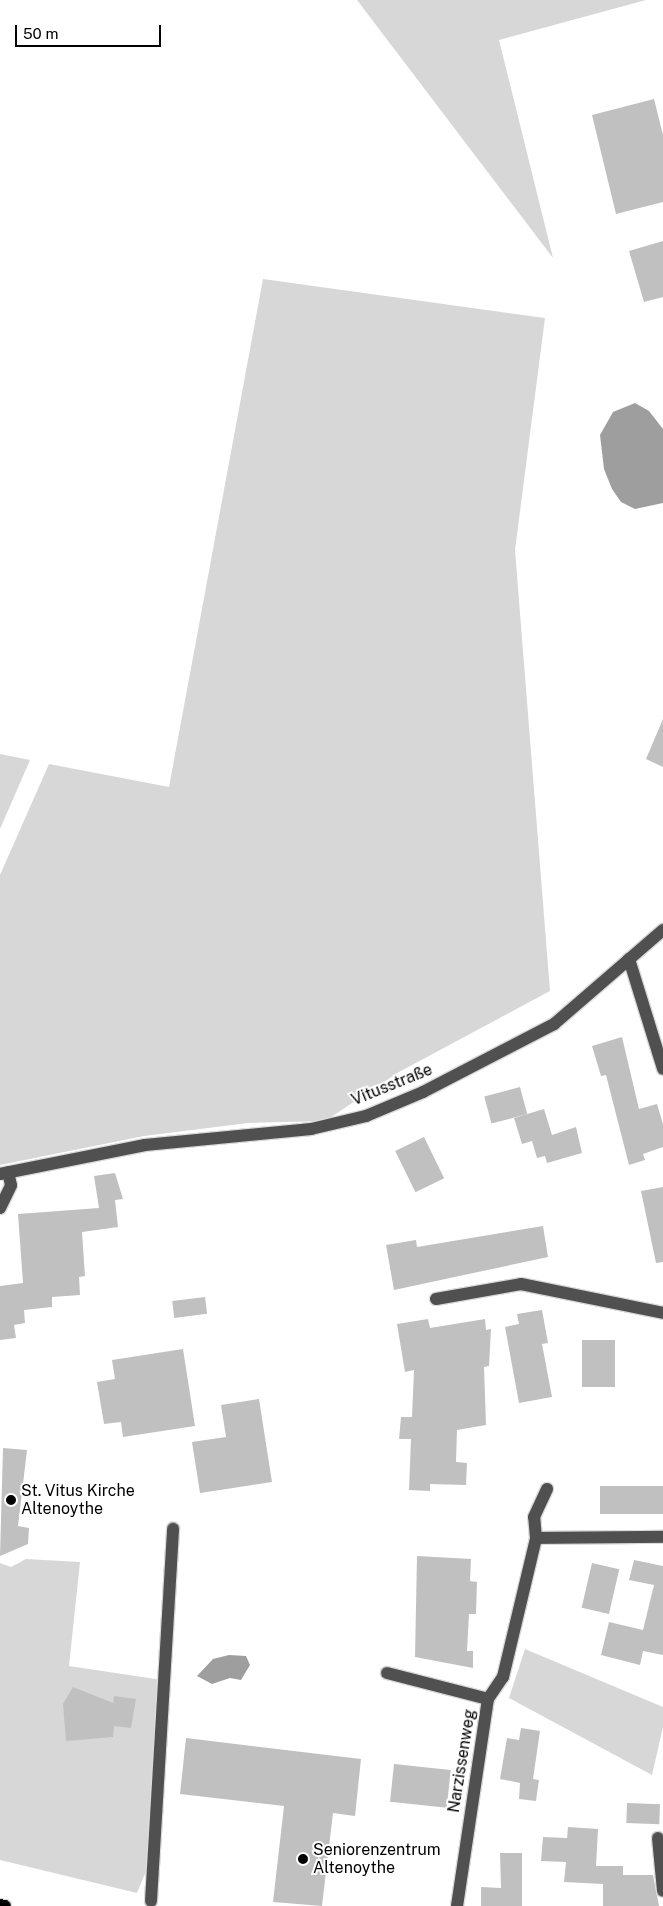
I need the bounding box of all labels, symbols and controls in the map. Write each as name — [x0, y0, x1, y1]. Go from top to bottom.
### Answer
scale bar — [18, 15, 164, 47]
text: 50 m — [23, 25, 58, 42]
street label: Vitusstraße — [349, 1060, 435, 1110]
place label: St. Vitus Kirche Altenoythe — [21, 1481, 135, 1519]
marker: St. Vitus Kirche Altenoythe — [5, 1494, 17, 1506]
street label: Narzissenweg — [444, 1708, 480, 1814]
place label: Seniorenzentrum Altenoythe — [313, 1840, 441, 1878]
marker: Seniorenzentrum Altenoythe — [297, 1853, 309, 1865]

